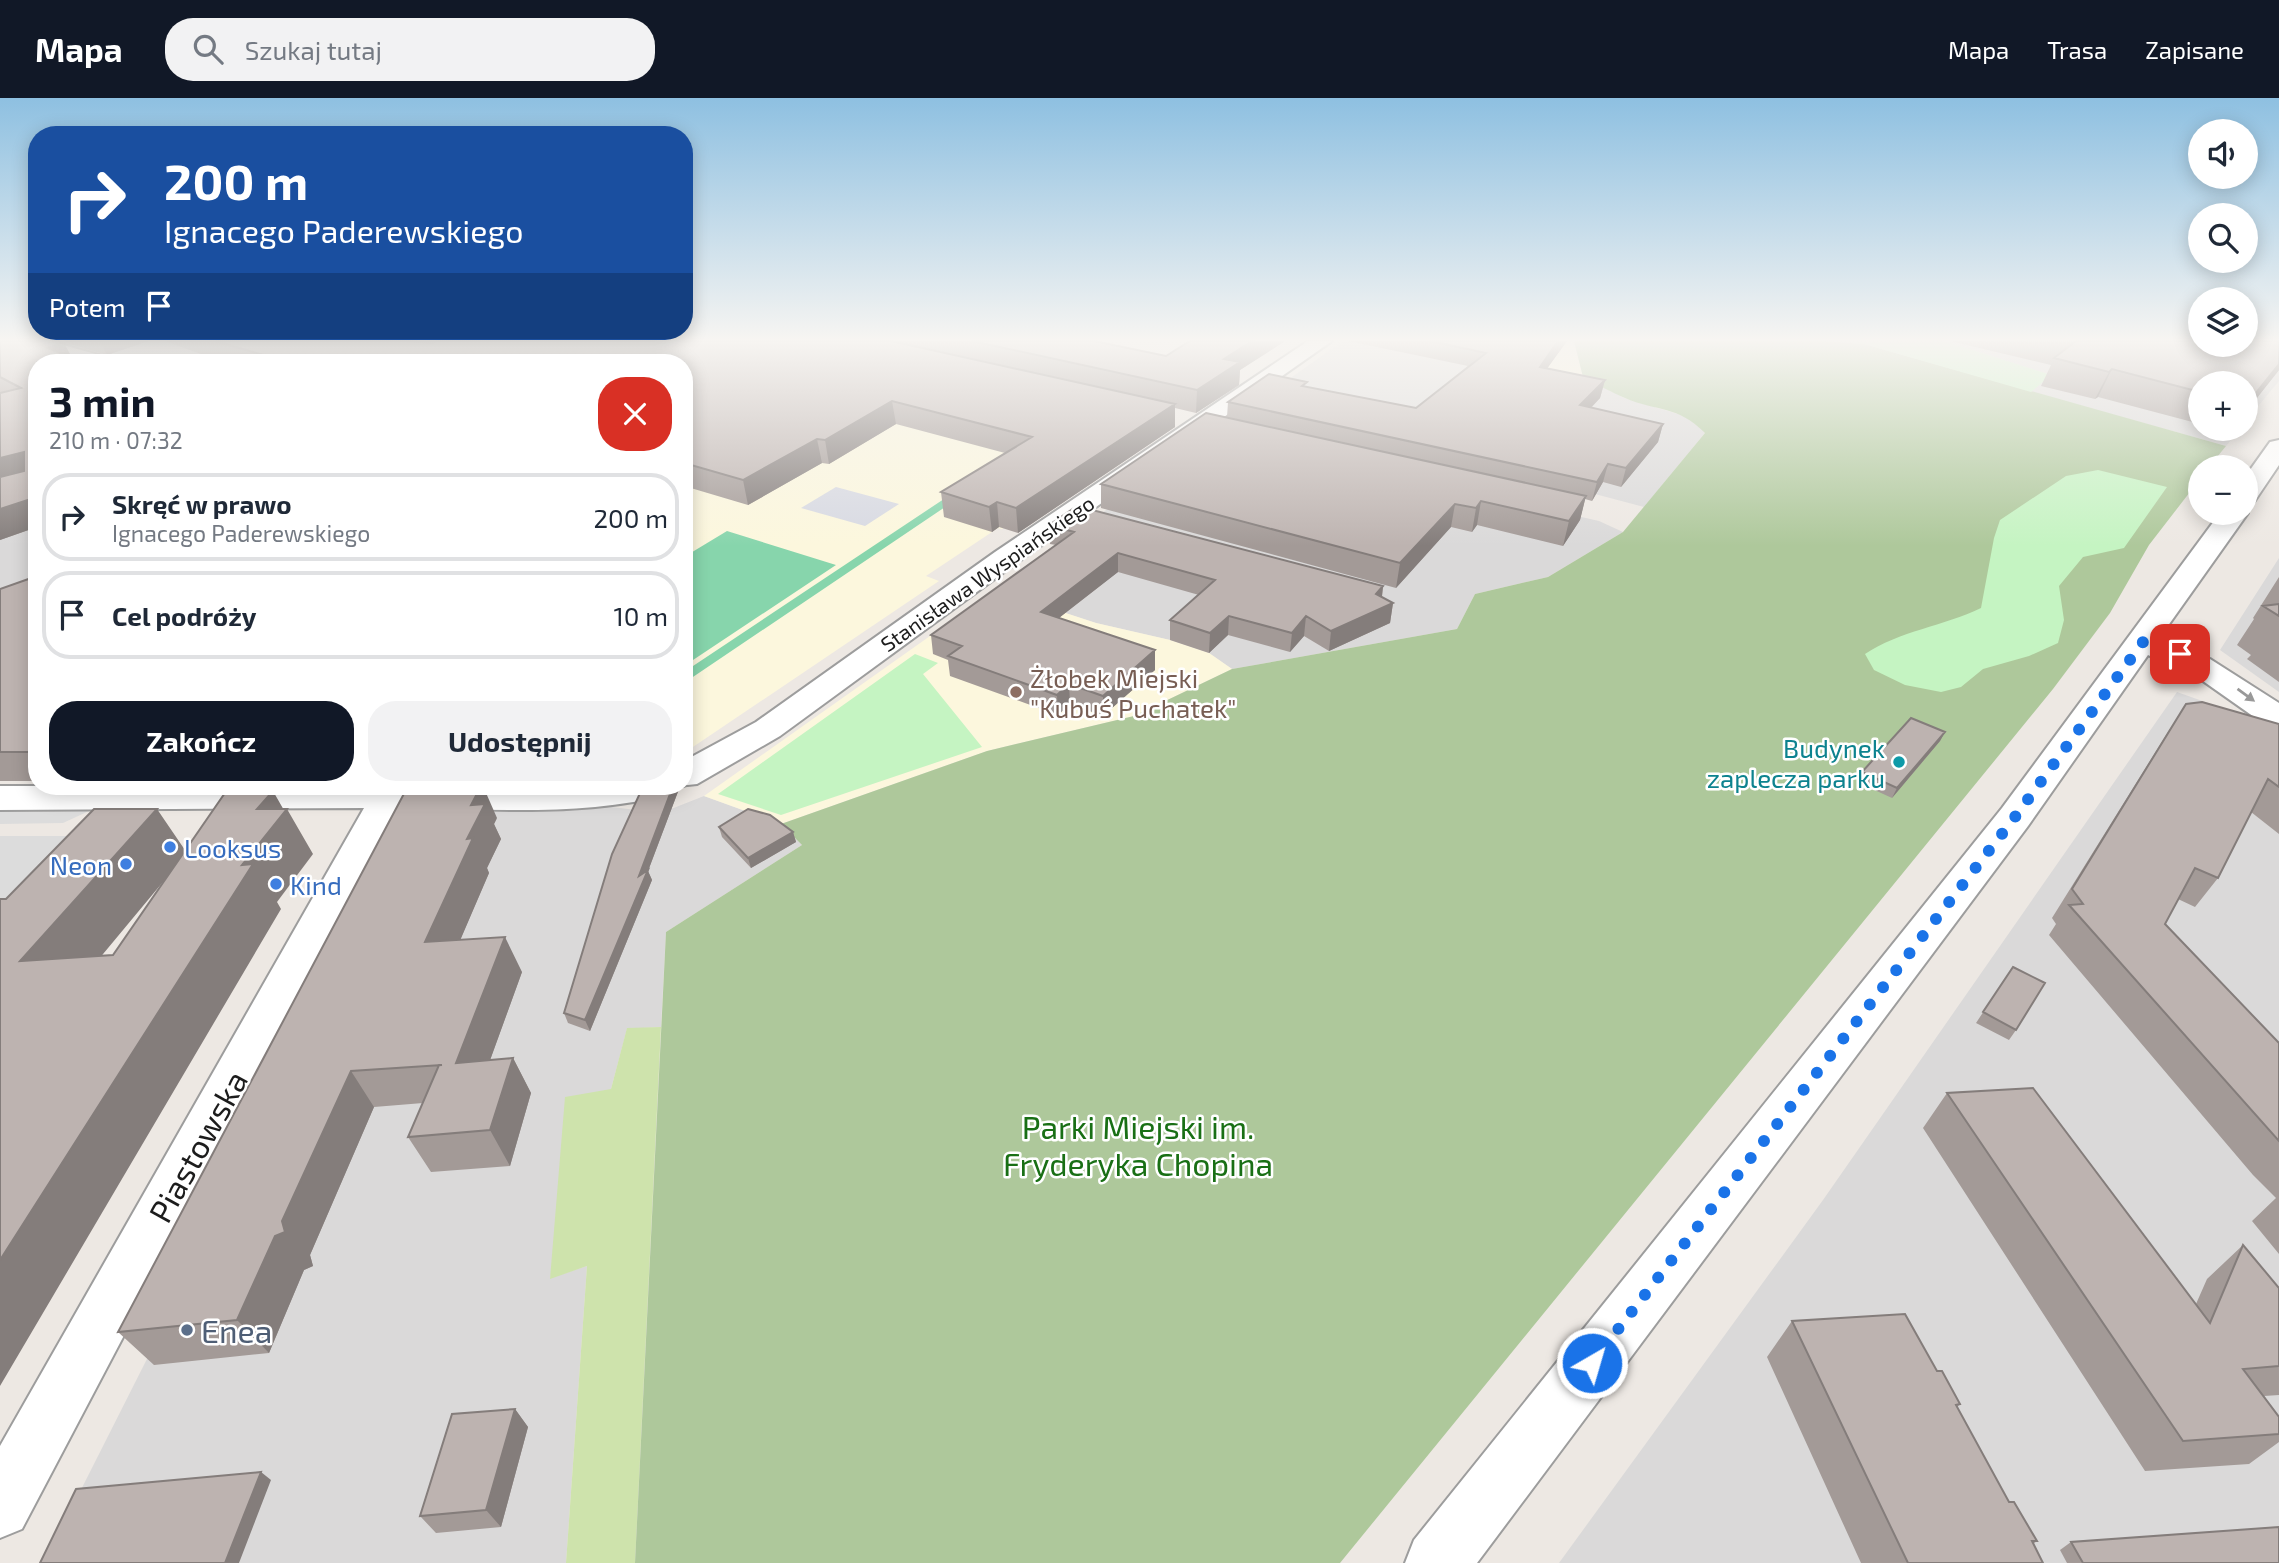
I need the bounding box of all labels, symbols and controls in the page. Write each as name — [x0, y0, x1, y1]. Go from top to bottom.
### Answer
search box — [165, 18, 655, 81]
text: Mapa — [35, 29, 123, 69]
icon: search — [189, 30, 227, 68]
text: Szukaj tutaj — [245, 34, 382, 65]
text: Mapa — [1948, 35, 2009, 64]
text: Trasa — [2047, 35, 2107, 64]
text: Zapisane — [2145, 35, 2244, 64]
map controls — [2188, 119, 2258, 525]
button: sound — [2188, 119, 2258, 189]
text: 200 m — [164, 151, 308, 210]
icon: right — [49, 154, 140, 245]
button: search — [2188, 203, 2258, 273]
text: Ignacego Paderewskiego — [164, 211, 523, 249]
icon: arrive — [140, 287, 178, 325]
button: layers — [2188, 287, 2258, 357]
text: Potem — [49, 291, 126, 322]
button: + — [2188, 371, 2258, 441]
text: 3 min — [49, 375, 156, 425]
button: close — [598, 377, 672, 451]
text: 210 m · 07:32 — [49, 426, 183, 454]
button: − — [2188, 455, 2258, 525]
text: Skręć w prawo — [112, 488, 292, 519]
street label: Stanisława Wyspiańskiego — [875, 490, 1099, 656]
icon: right — [53, 498, 91, 536]
text: 200 m — [593, 502, 668, 533]
text: Ignacego Paderewskiego — [112, 519, 370, 547]
icon: arrive — [53, 596, 91, 634]
text: Cel podróży — [112, 600, 257, 631]
text: 10 m — [613, 600, 668, 631]
pin — [2150, 624, 2210, 684]
icon: arrive — [2161, 635, 2199, 673]
place label: Żłobek Miejski "Kubuś Puchatek" — [1030, 662, 1236, 723]
marker: Żłobek Miejski "Kubuś Puchatek" — [1008, 684, 1024, 700]
one-way arrow — [2237, 688, 2256, 702]
button: Zakończ — [49, 701, 354, 781]
button: Udostępnij — [368, 701, 672, 781]
place label: Budynek zaplecza parku — [1707, 732, 1885, 793]
marker: Budynek zaplecza parku — [1891, 754, 1907, 770]
place label: Looksus — [184, 832, 281, 863]
marker: Looksus — [162, 839, 178, 855]
place label: Neon — [50, 849, 112, 880]
marker: Neon — [118, 856, 134, 872]
place label: Kind — [290, 869, 342, 900]
marker: Kind — [268, 876, 284, 892]
street label: Piastowska — [140, 1064, 254, 1228]
park label: Parki Miejski im. Fryderyka Chopina — [1003, 1107, 1273, 1182]
place label: Enea — [201, 1311, 272, 1349]
marker: Enea — [179, 1322, 195, 1338]
position arrow — [1555, 1326, 1629, 1400]

